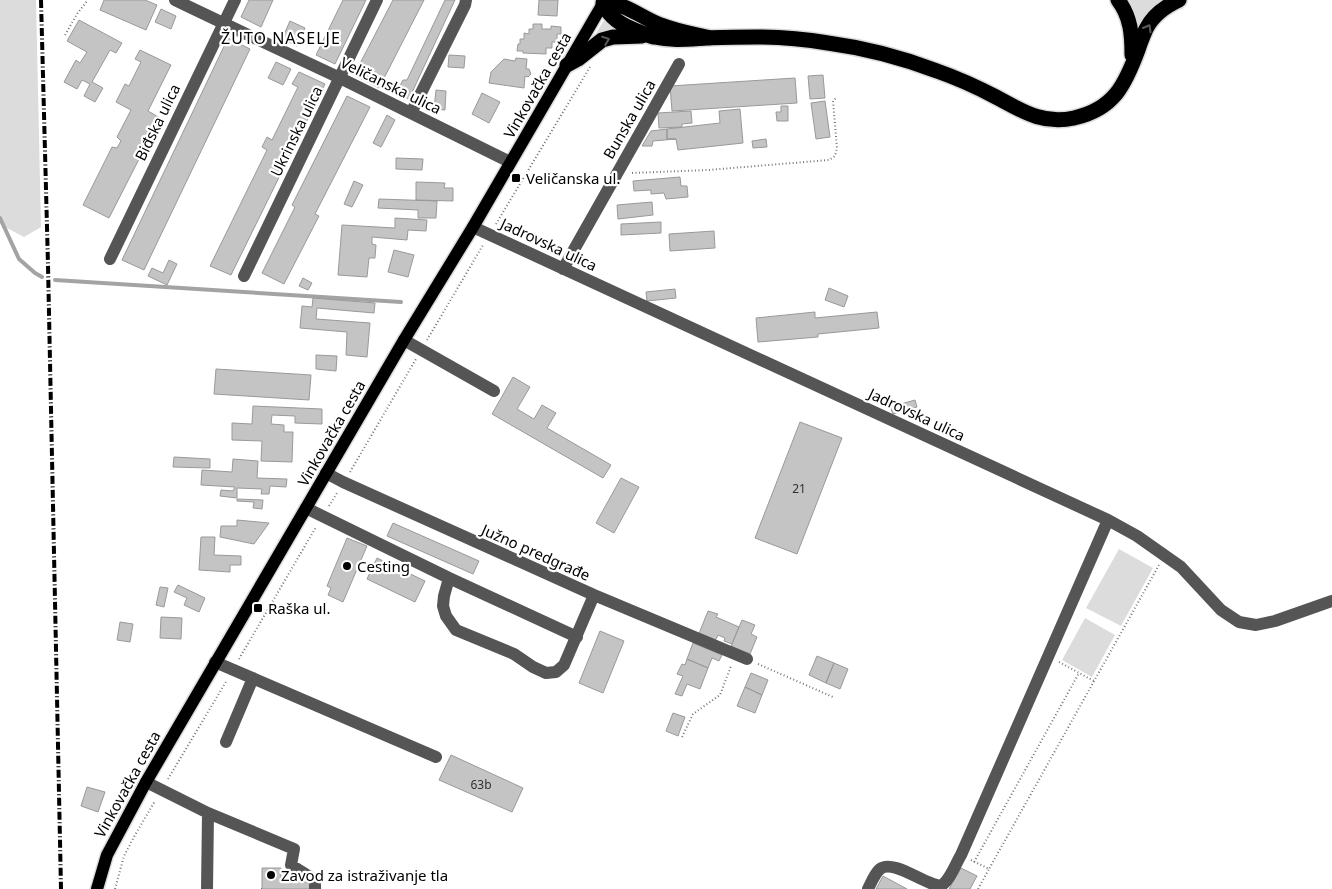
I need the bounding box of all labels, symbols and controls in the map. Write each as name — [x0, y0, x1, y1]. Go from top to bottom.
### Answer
one-way arrow — [1142, 24, 1152, 33]
district label: ŽUTO NASELJE — [221, 27, 341, 49]
street label: Vinkovačka cesta — [499, 28, 575, 142]
one-way arrow — [601, 36, 610, 46]
street label: Veličanska ulica — [337, 52, 445, 118]
street label: Bunska ulica — [598, 76, 660, 162]
street label: Biđska ulica — [130, 80, 184, 164]
street label: Ukrinska ulica — [265, 82, 327, 180]
place label: Veličanska ul. — [526, 168, 620, 188]
marker: Veličanska ul. — [510, 172, 522, 184]
street label: Jadrovska ulica — [496, 212, 600, 275]
street label: Vinkovačka cesta — [293, 376, 369, 490]
street label: Jadrovska ulica — [864, 382, 968, 445]
house number: 21 — [792, 480, 806, 497]
street label: Južno predgrađe — [477, 518, 593, 585]
place label: Cesting — [357, 556, 410, 576]
marker: Cesting — [341, 560, 353, 572]
place label: Raška ul. — [268, 598, 330, 618]
marker: Raška ul. — [252, 602, 264, 614]
street label: Vinkovačka cesta — [89, 727, 165, 841]
house number: 63b — [470, 776, 492, 793]
place label: Zavod za istraživanje tla — [281, 865, 448, 885]
marker: Zavod za istraživanje tla — [265, 869, 277, 881]

